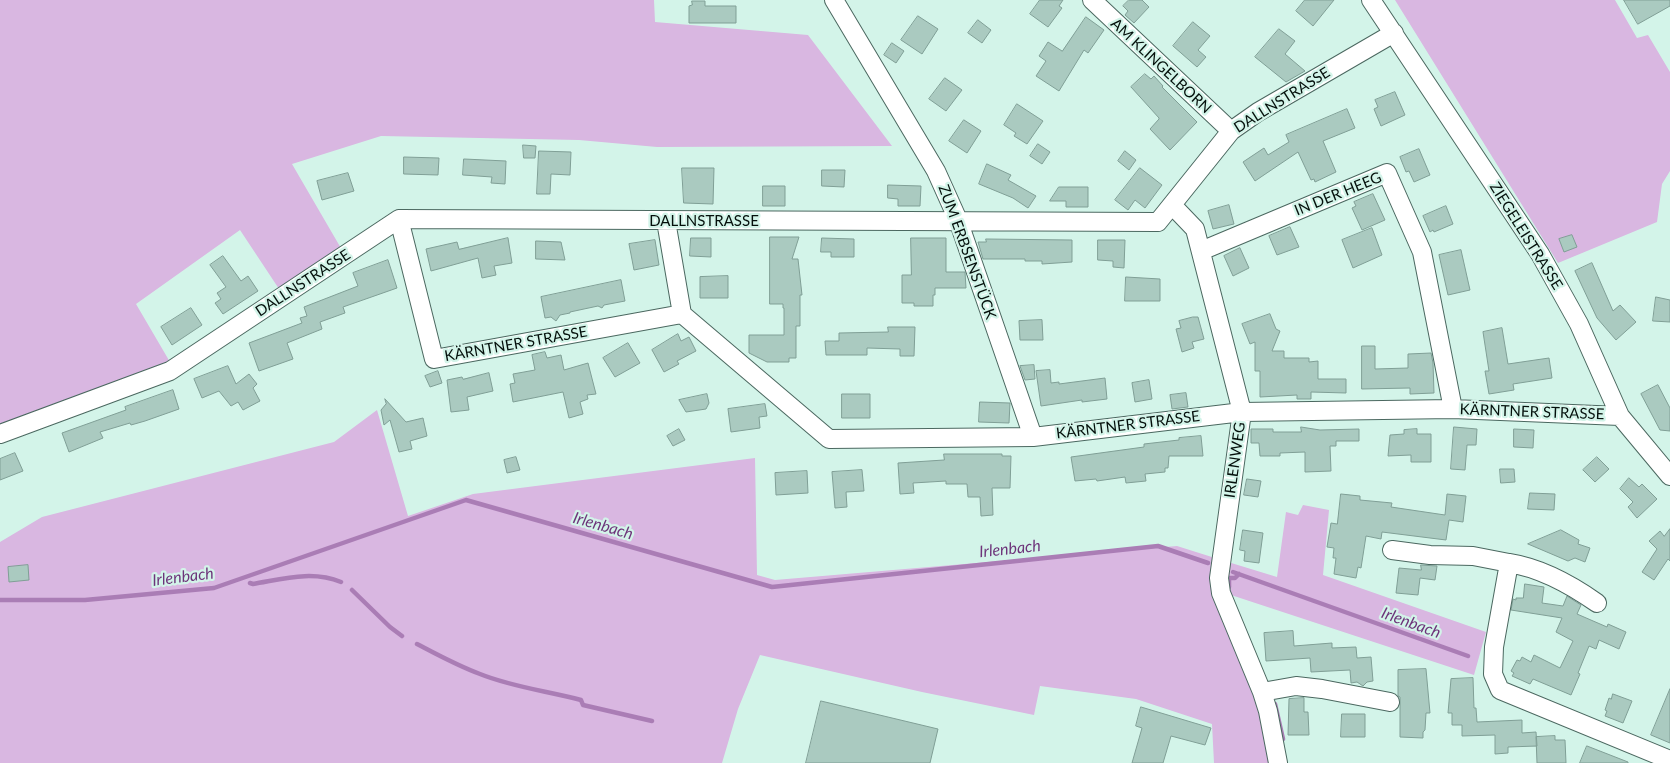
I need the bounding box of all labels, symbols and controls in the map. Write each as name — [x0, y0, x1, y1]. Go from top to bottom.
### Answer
street label: AM KLINGELBORN — [1107, 15, 1215, 117]
street label: DALLNSTRASSE — [1231, 63, 1333, 137]
street label: IN DER HEEG — [1292, 168, 1384, 220]
street label: ZIEGELEISTRASSE — [1486, 179, 1566, 293]
street label: ZUM ERBSENSTÜCK — [934, 182, 1000, 322]
street label: DALLNSTRASSE — [649, 212, 759, 230]
street label: DALLNSTRASSE — [252, 246, 354, 320]
street label: KÄRNTNER STRASSE — [443, 323, 589, 365]
street label: KÄRNTNER STRASSE — [1459, 400, 1605, 424]
street label: KÄRNTNER STRASSE — [1055, 407, 1201, 443]
street label: IRLENWEG — [1221, 421, 1249, 499]
water label: Irlenbach — [571, 508, 635, 544]
water label: Irlenbach — [978, 536, 1042, 562]
water label: Irlenbach — [151, 564, 215, 590]
water label: Irlenbach — [1379, 603, 1443, 643]

